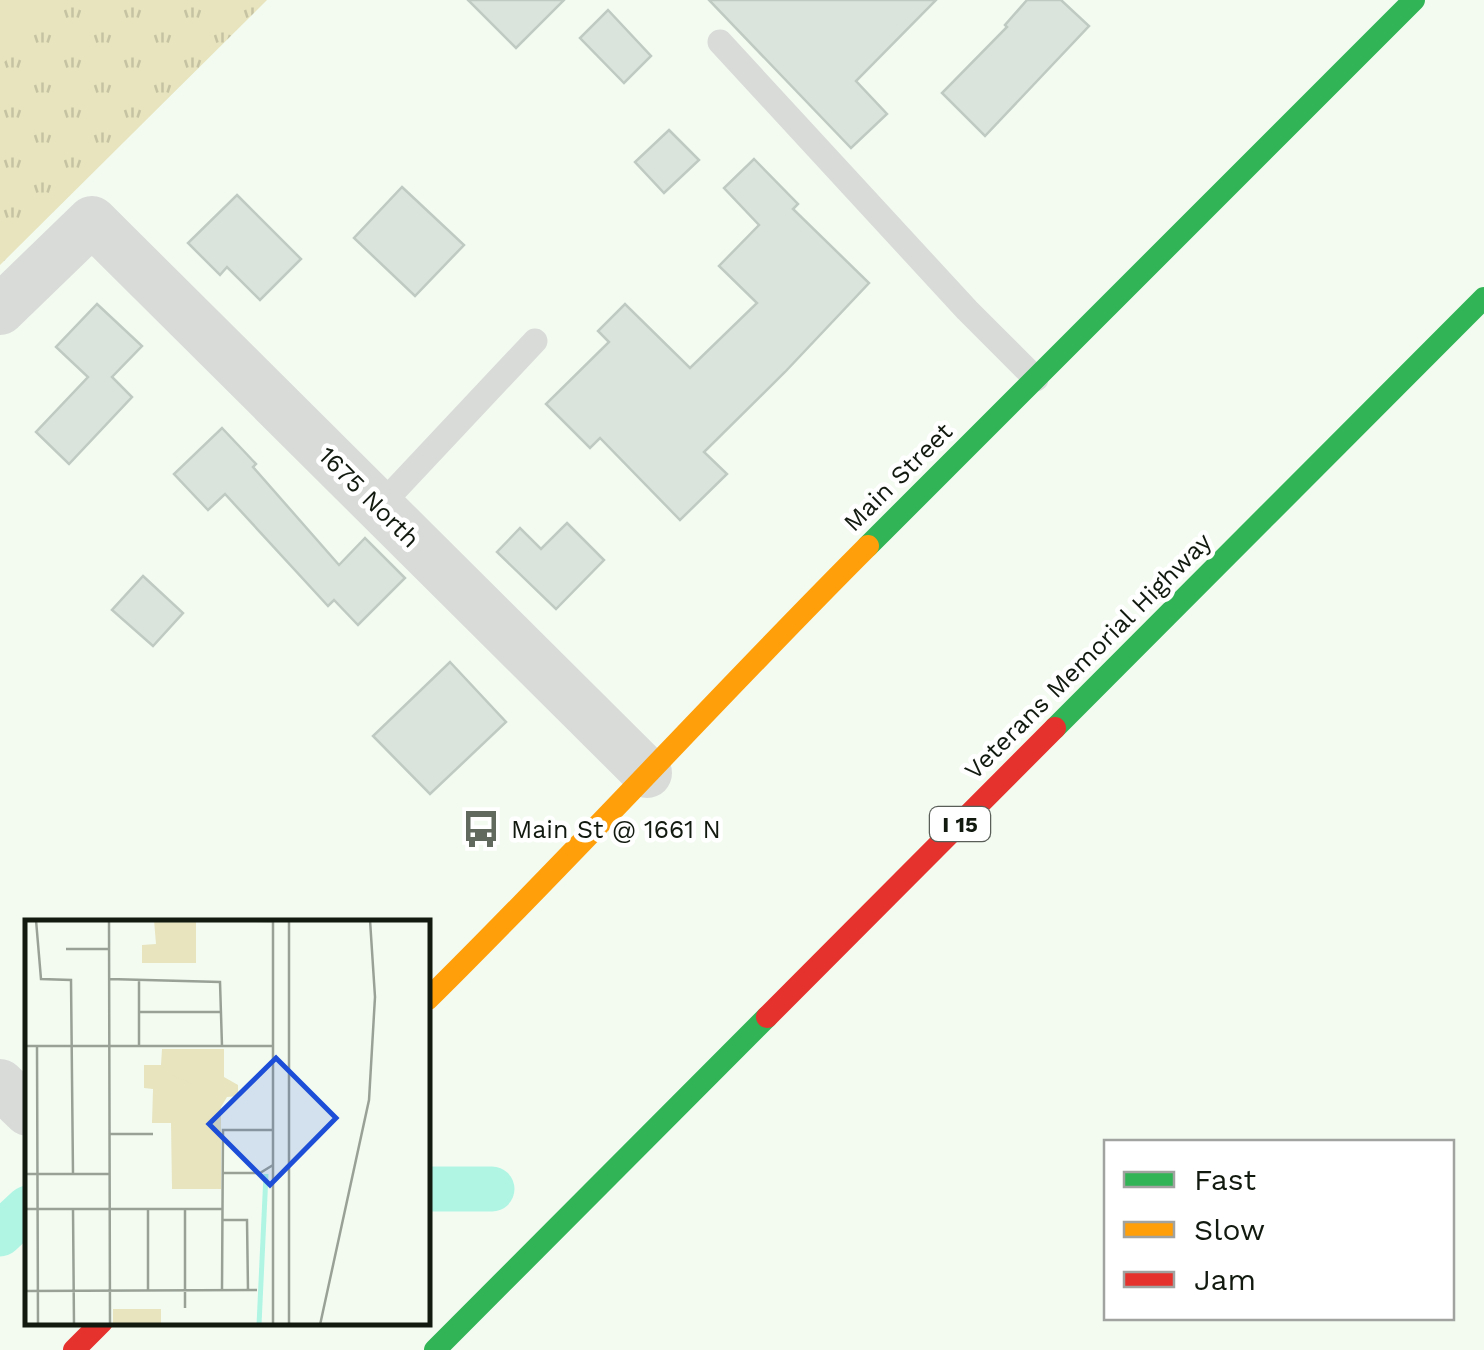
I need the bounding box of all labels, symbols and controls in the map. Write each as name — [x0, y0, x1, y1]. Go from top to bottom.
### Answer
street label: Main Street — [838, 416, 959, 537]
street label: 1675 North — [313, 441, 425, 553]
street label: Veterans Memorial Highway — [959, 527, 1217, 785]
road number: I 15 — [930, 807, 990, 841]
bus stop icon: Main St @ 1661 N — [460, 808, 502, 850]
place label: Main St @ 1661 N — [511, 815, 721, 844]
inset map — [25, 920, 430, 1325]
legend — [1104, 1140, 1454, 1320]
text: Fast — [1194, 1162, 1257, 1197]
text: Slow — [1194, 1212, 1265, 1247]
text: Jam — [1194, 1262, 1256, 1297]

